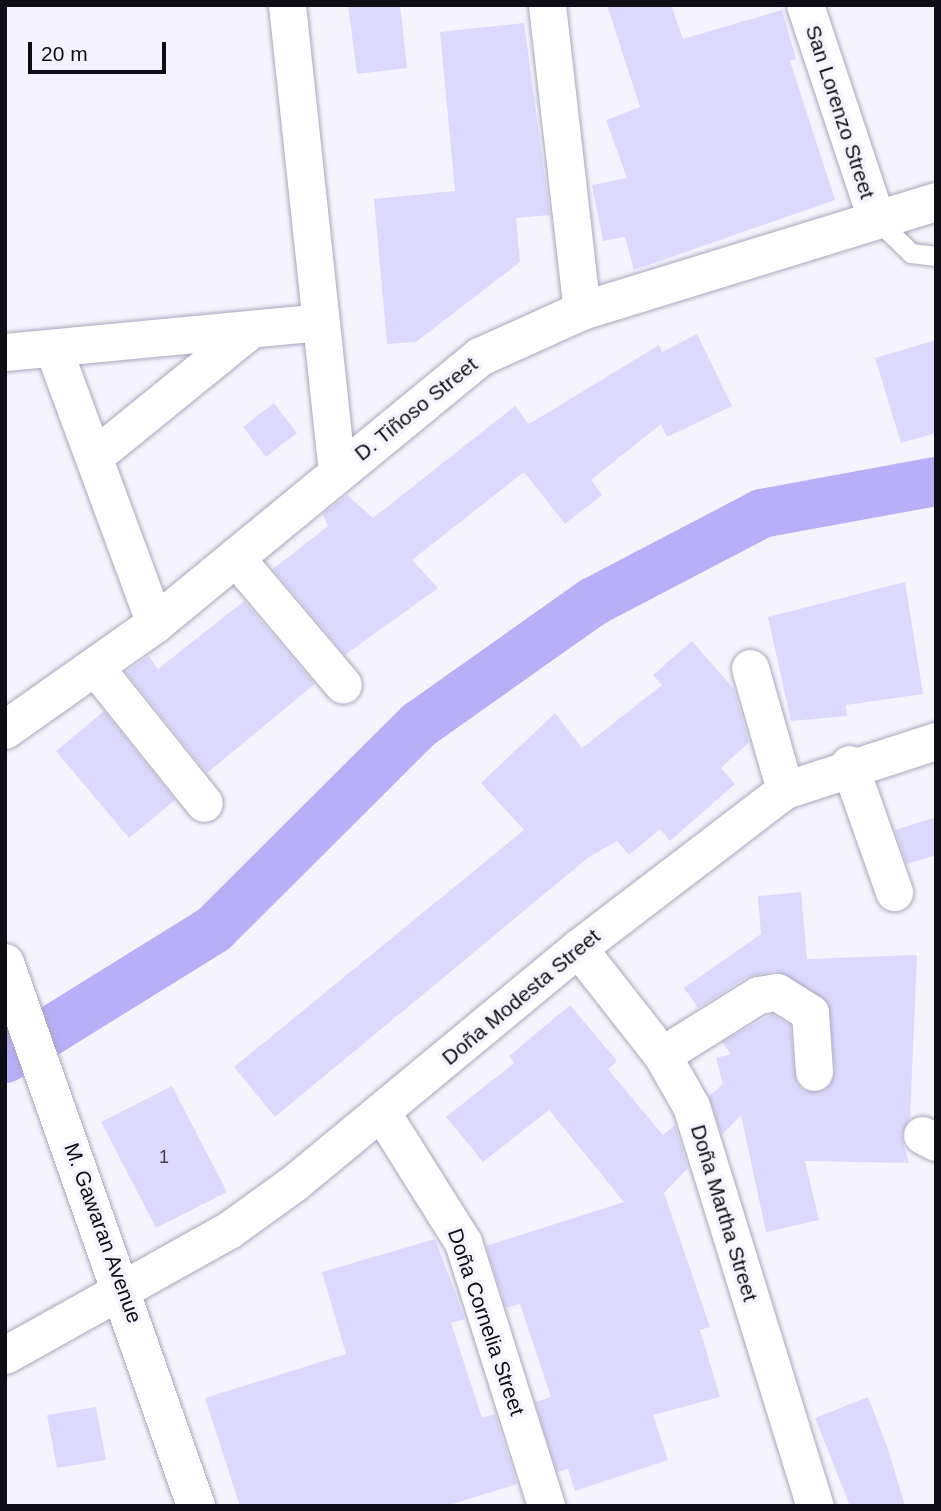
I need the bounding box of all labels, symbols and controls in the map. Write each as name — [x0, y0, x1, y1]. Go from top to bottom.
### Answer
street label: San Lorenzo Street — [800, 22, 880, 202]
scale bar — [32, 28, 170, 72]
text: 20 m — [41, 42, 88, 65]
street label: D. Tiñoso Street — [349, 352, 483, 466]
street label: Doña Modesta Street — [437, 924, 605, 1070]
street label: Doña Martha Street — [685, 1122, 763, 1304]
street label: M. Gawaran Avenue — [58, 1139, 148, 1327]
house number: 1 — [159, 1146, 169, 1168]
street label: Doña Cornelia Street — [442, 1225, 530, 1419]

